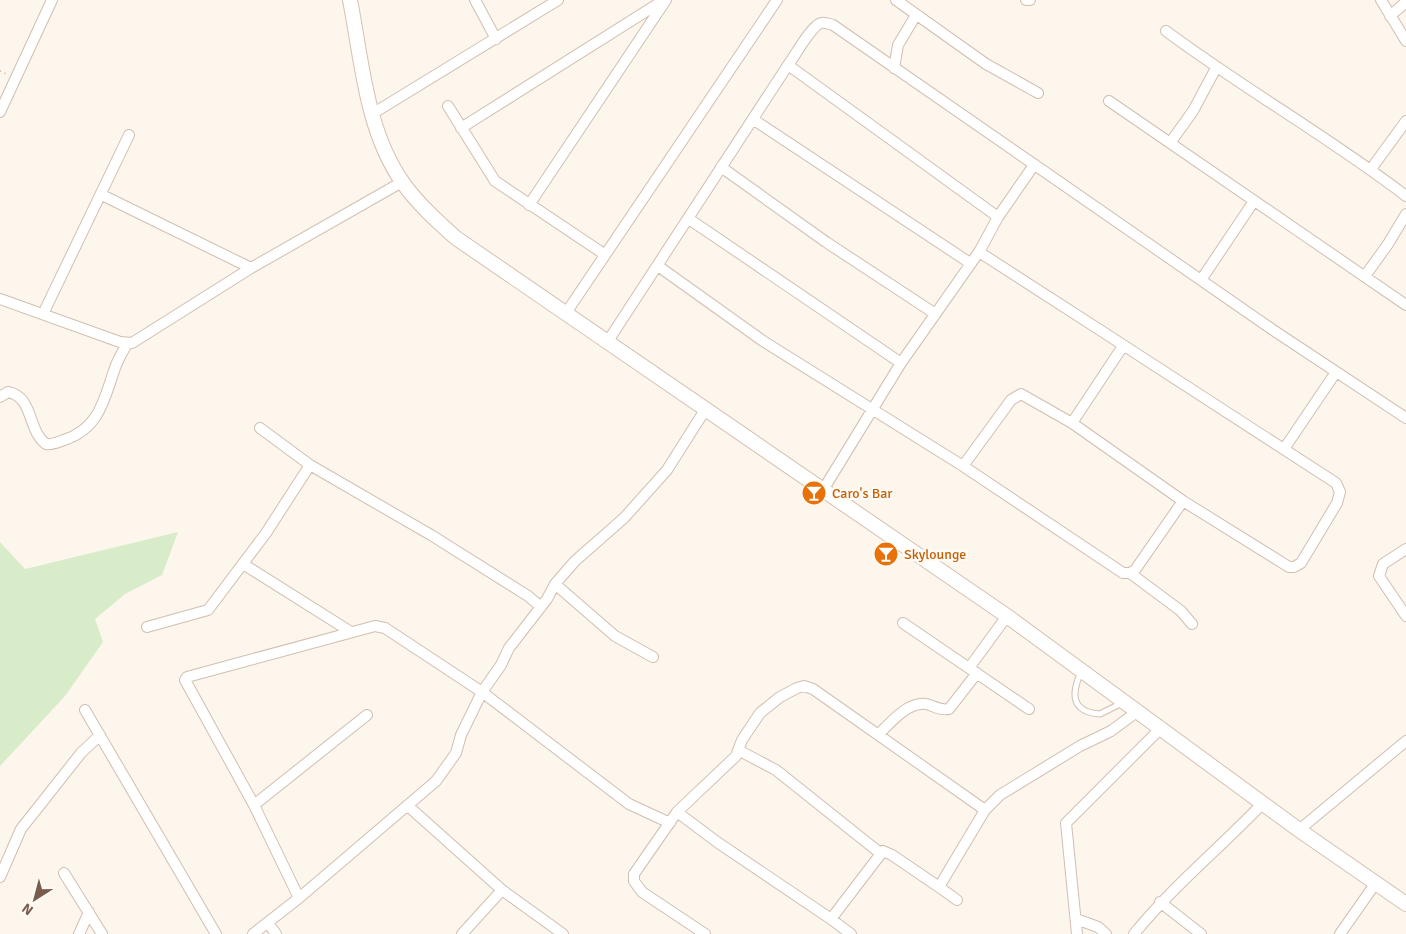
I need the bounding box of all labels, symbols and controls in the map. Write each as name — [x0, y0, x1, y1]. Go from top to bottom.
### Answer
bar icon: Caro's Bar — [801, 480, 827, 506]
place label: Caro's Bar — [832, 485, 893, 502]
bar icon: Skylounge — [873, 541, 899, 567]
place label: Skylounge — [904, 546, 966, 563]
north arrow — [10, 874, 60, 924]
text: N — [19, 899, 37, 919]

